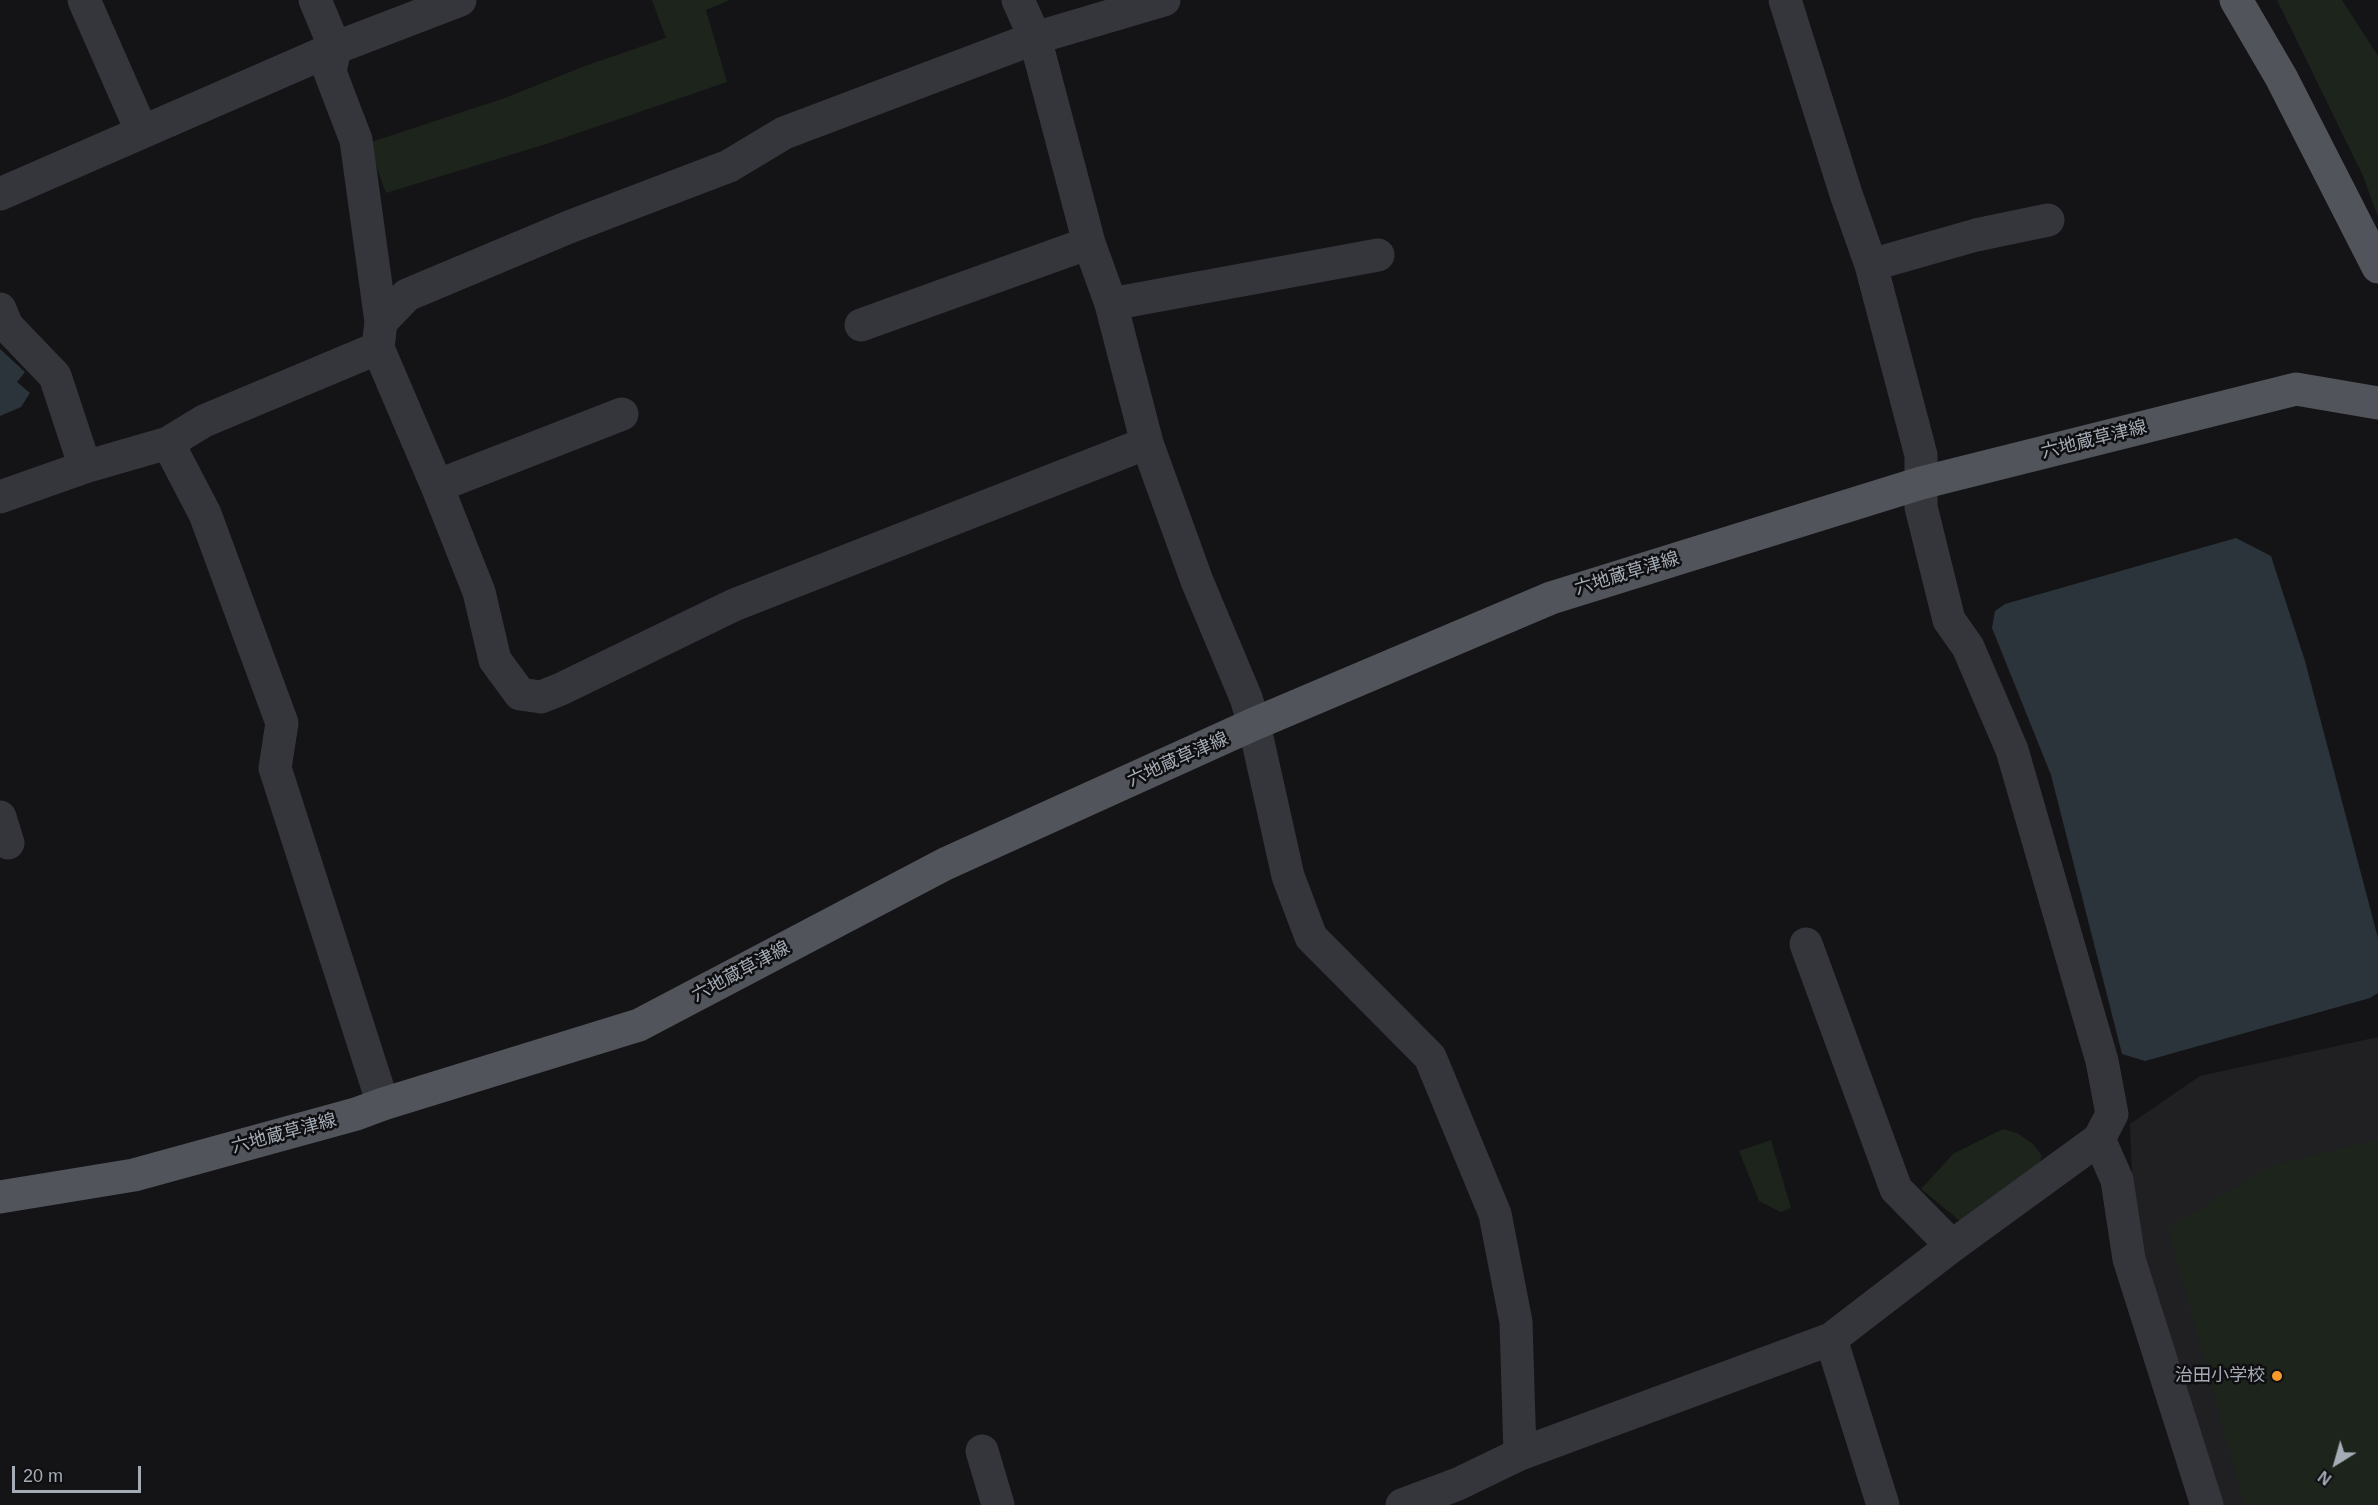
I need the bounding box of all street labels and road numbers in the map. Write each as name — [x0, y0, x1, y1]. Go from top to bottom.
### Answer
street label: 六地蔵草津線 — [2039, 416, 2149, 464]
street label: 六地蔵草津線 — [1572, 548, 1682, 600]
street label: 六地蔵草津線 — [1124, 728, 1232, 792]
street label: 六地蔵草津線 — [688, 937, 794, 1007]
street label: 六地蔵草津線 — [229, 1110, 339, 1158]

